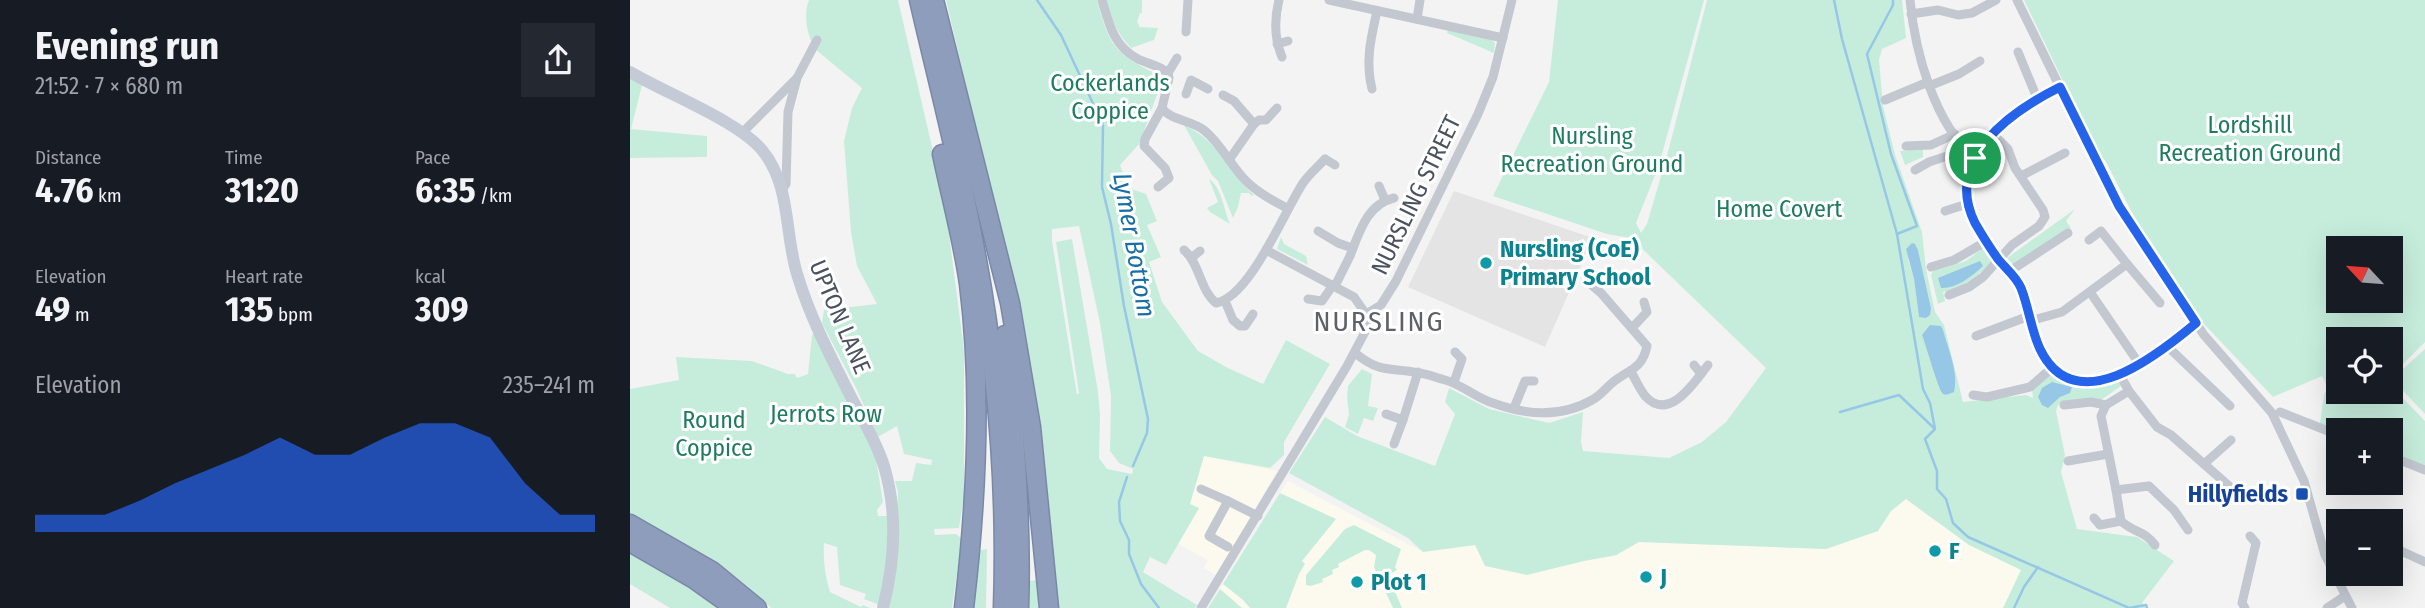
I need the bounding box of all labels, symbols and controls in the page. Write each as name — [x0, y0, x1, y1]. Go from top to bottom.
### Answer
text: Evening run — [35, 23, 219, 69]
button: share — [521, 23, 595, 97]
park label: Cockerlands Coppice — [1050, 69, 1170, 125]
text: 21:52 · 7 × 680 m — [35, 72, 183, 100]
street label: NURSLING STREET — [1365, 111, 1467, 279]
park label: Lordshill Recreation Ground — [2159, 111, 2341, 167]
park label: Nursling Recreation Ground — [1501, 122, 1683, 178]
pin — [1945, 128, 2005, 188]
icon: arrive — [1956, 139, 1994, 177]
text: Distance — [35, 146, 102, 169]
text: Time — [225, 146, 263, 169]
text: Pace — [415, 146, 450, 169]
text: 4.76 — [35, 169, 94, 211]
text: 31:20 — [225, 169, 299, 211]
text: 6:35 — [415, 169, 476, 211]
water label: Lymer Bottom — [1106, 170, 1162, 320]
text: km — [94, 184, 122, 207]
text: /km — [476, 184, 512, 207]
park label: Home Covert — [1716, 195, 1842, 223]
place label: Nursling (CoE) Primary School — [1500, 235, 1651, 291]
north arrow — [2326, 236, 2403, 313]
map controls — [2326, 236, 2403, 586]
marker: Nursling (CoE) Primary School — [1478, 255, 1494, 271]
street label: UPTON LANE — [804, 256, 876, 378]
text: Elevation — [35, 265, 107, 288]
text: Heart rate — [225, 265, 303, 288]
text: kcal — [415, 265, 446, 288]
text: 49 — [35, 288, 70, 330]
text: 135 — [225, 288, 274, 330]
text: 309 — [415, 288, 468, 330]
text: m — [70, 303, 90, 326]
text: bpm — [274, 303, 313, 326]
district label: NURSLING — [1313, 305, 1445, 338]
button: locate — [2326, 327, 2403, 404]
text: Elevation — [35, 371, 122, 399]
text: 235–241 m — [503, 371, 595, 399]
park label: Jerrots Row — [770, 400, 882, 428]
park label: Round Coppice — [675, 406, 753, 462]
button: + — [2326, 418, 2403, 495]
place label: Hillyfields — [2188, 480, 2288, 508]
marker: Hillyfields — [2294, 486, 2310, 502]
button: − — [2326, 509, 2403, 586]
place label: F — [1949, 537, 1960, 565]
marker: F — [1927, 543, 1943, 559]
place label: J — [1659, 563, 1667, 591]
place label: Plot 1 — [1371, 568, 1427, 596]
marker: J — [1638, 569, 1654, 585]
marker: Plot 1 — [1349, 574, 1365, 590]

